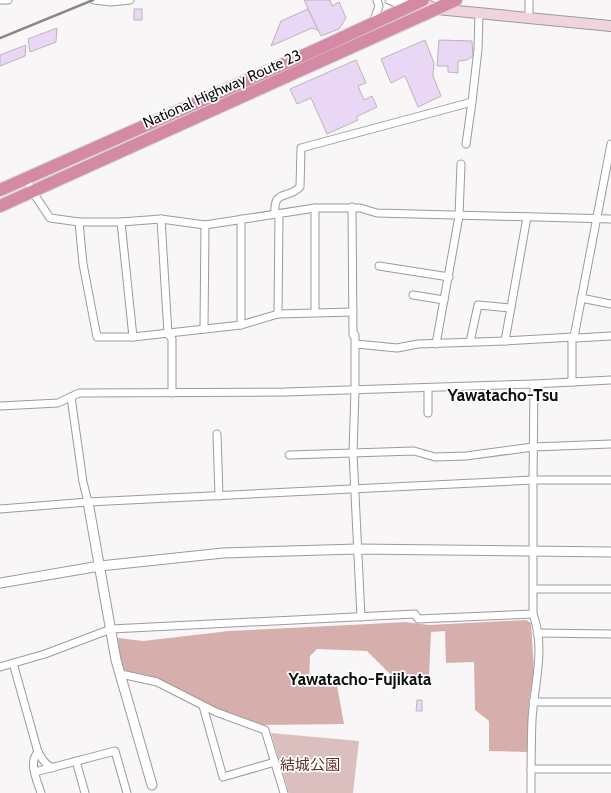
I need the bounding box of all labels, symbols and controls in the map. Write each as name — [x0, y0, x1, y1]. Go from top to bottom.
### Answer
street label: National Highway Route 23 — [140, 46, 304, 132]
district label: Yawatacho-Tsu — [447, 385, 559, 405]
district label: Yawatacho-Fujikata — [287, 669, 432, 689]
park label: 結城公園 — [280, 756, 340, 774]

